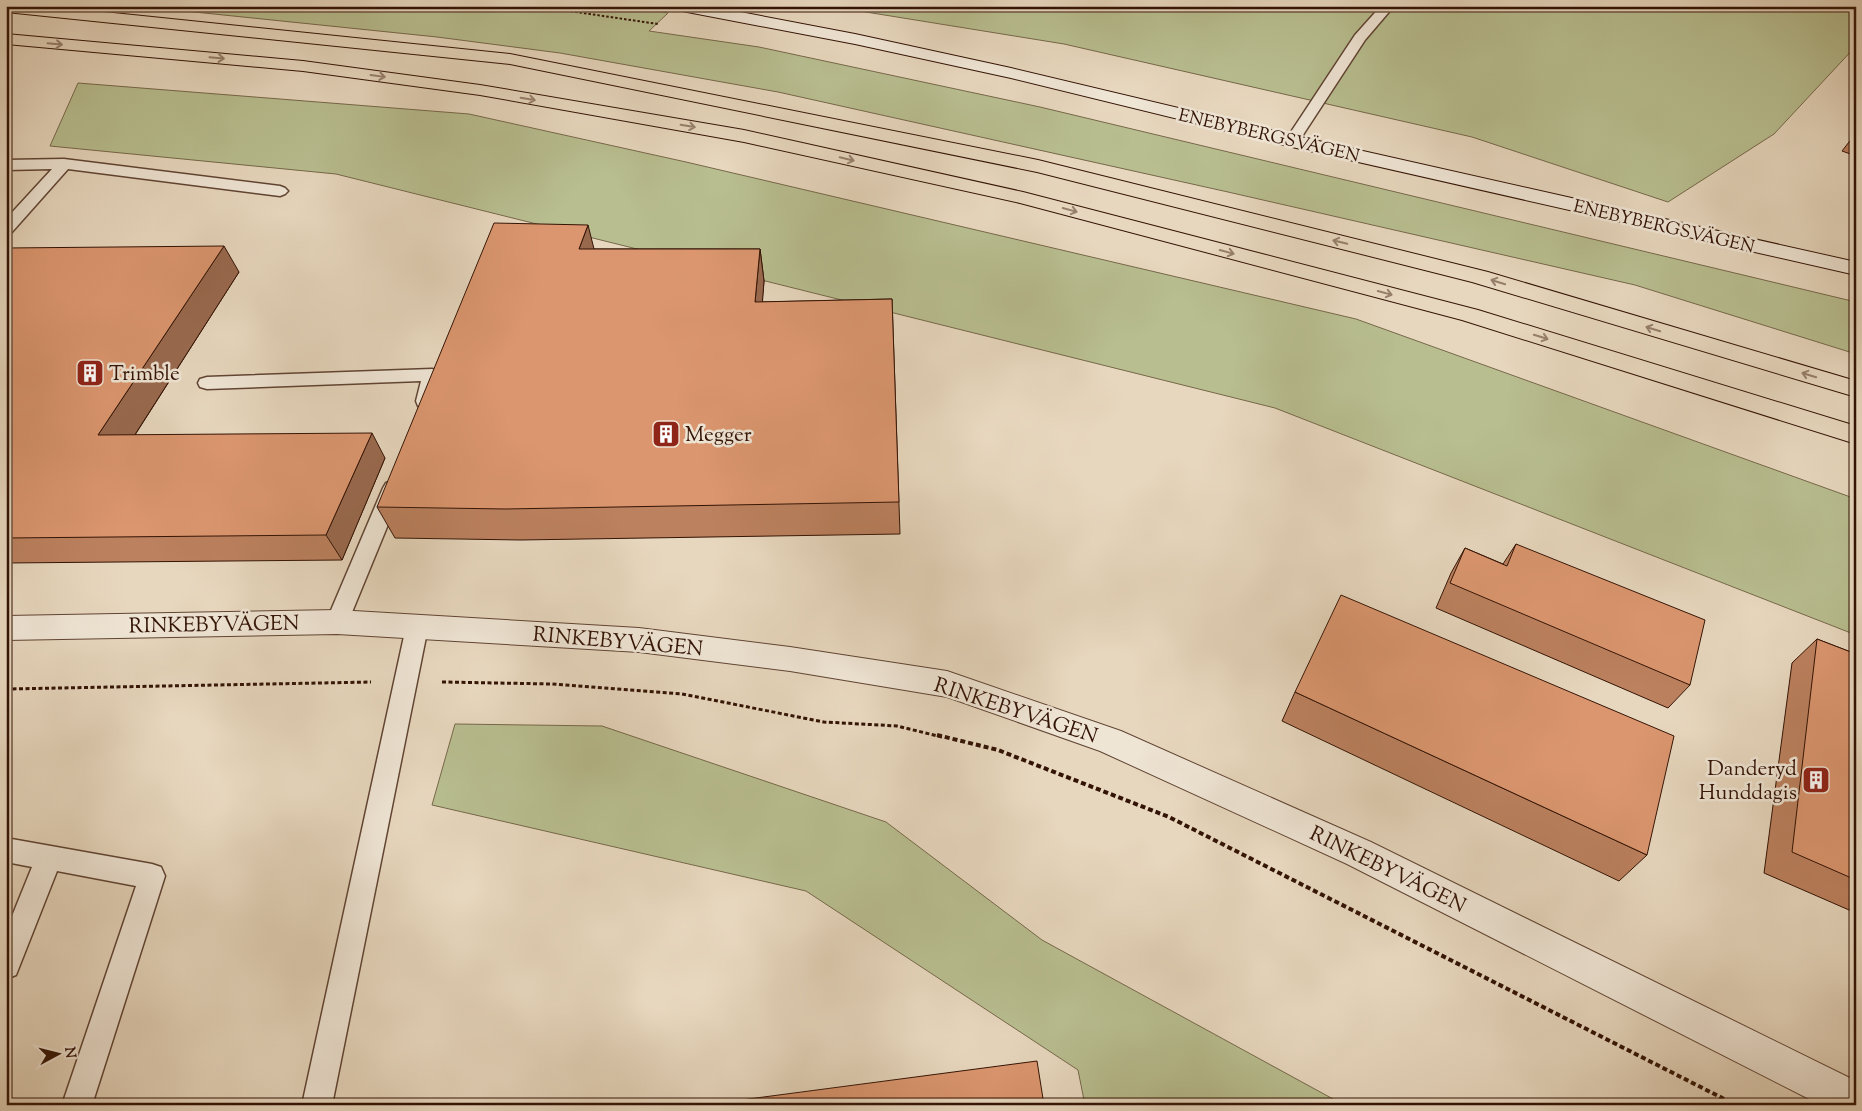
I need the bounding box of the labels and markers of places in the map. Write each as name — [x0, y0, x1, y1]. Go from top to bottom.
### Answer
building icon: Trimble — [75, 358, 105, 388]
place label: Trimble — [109, 360, 180, 390]
building icon: Megger — [651, 419, 681, 449]
place label: Megger — [685, 421, 752, 451]
place label: Danderyd Hunddagis — [1699, 755, 1797, 809]
building icon: Danderyd Hunddagis — [1801, 765, 1831, 795]

